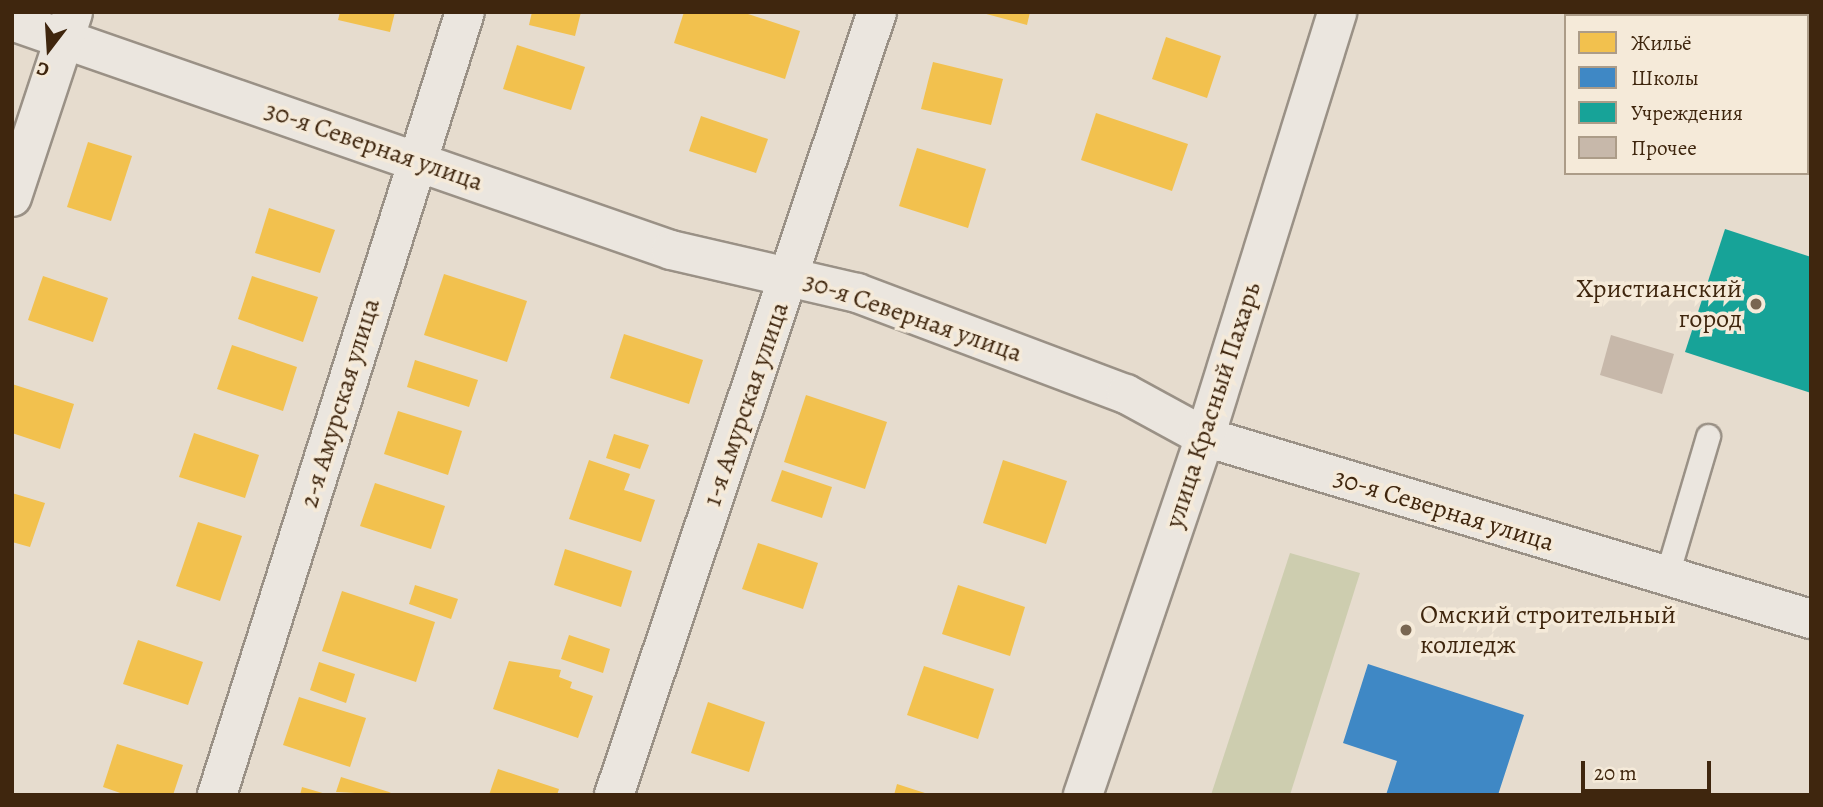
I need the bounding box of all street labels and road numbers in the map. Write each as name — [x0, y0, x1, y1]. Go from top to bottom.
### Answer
street label: 30-я Северная улица — [261, 94, 487, 198]
street label: 30-я Северная улица — [800, 265, 1026, 369]
street label: улица Красный Пахарь — [1159, 278, 1267, 532]
street label: 2-я Амурская улица — [293, 295, 387, 511]
street label: 1-я Амурская улица — [696, 298, 796, 510]
street label: 30-я Северная улица — [1330, 462, 1558, 558]

